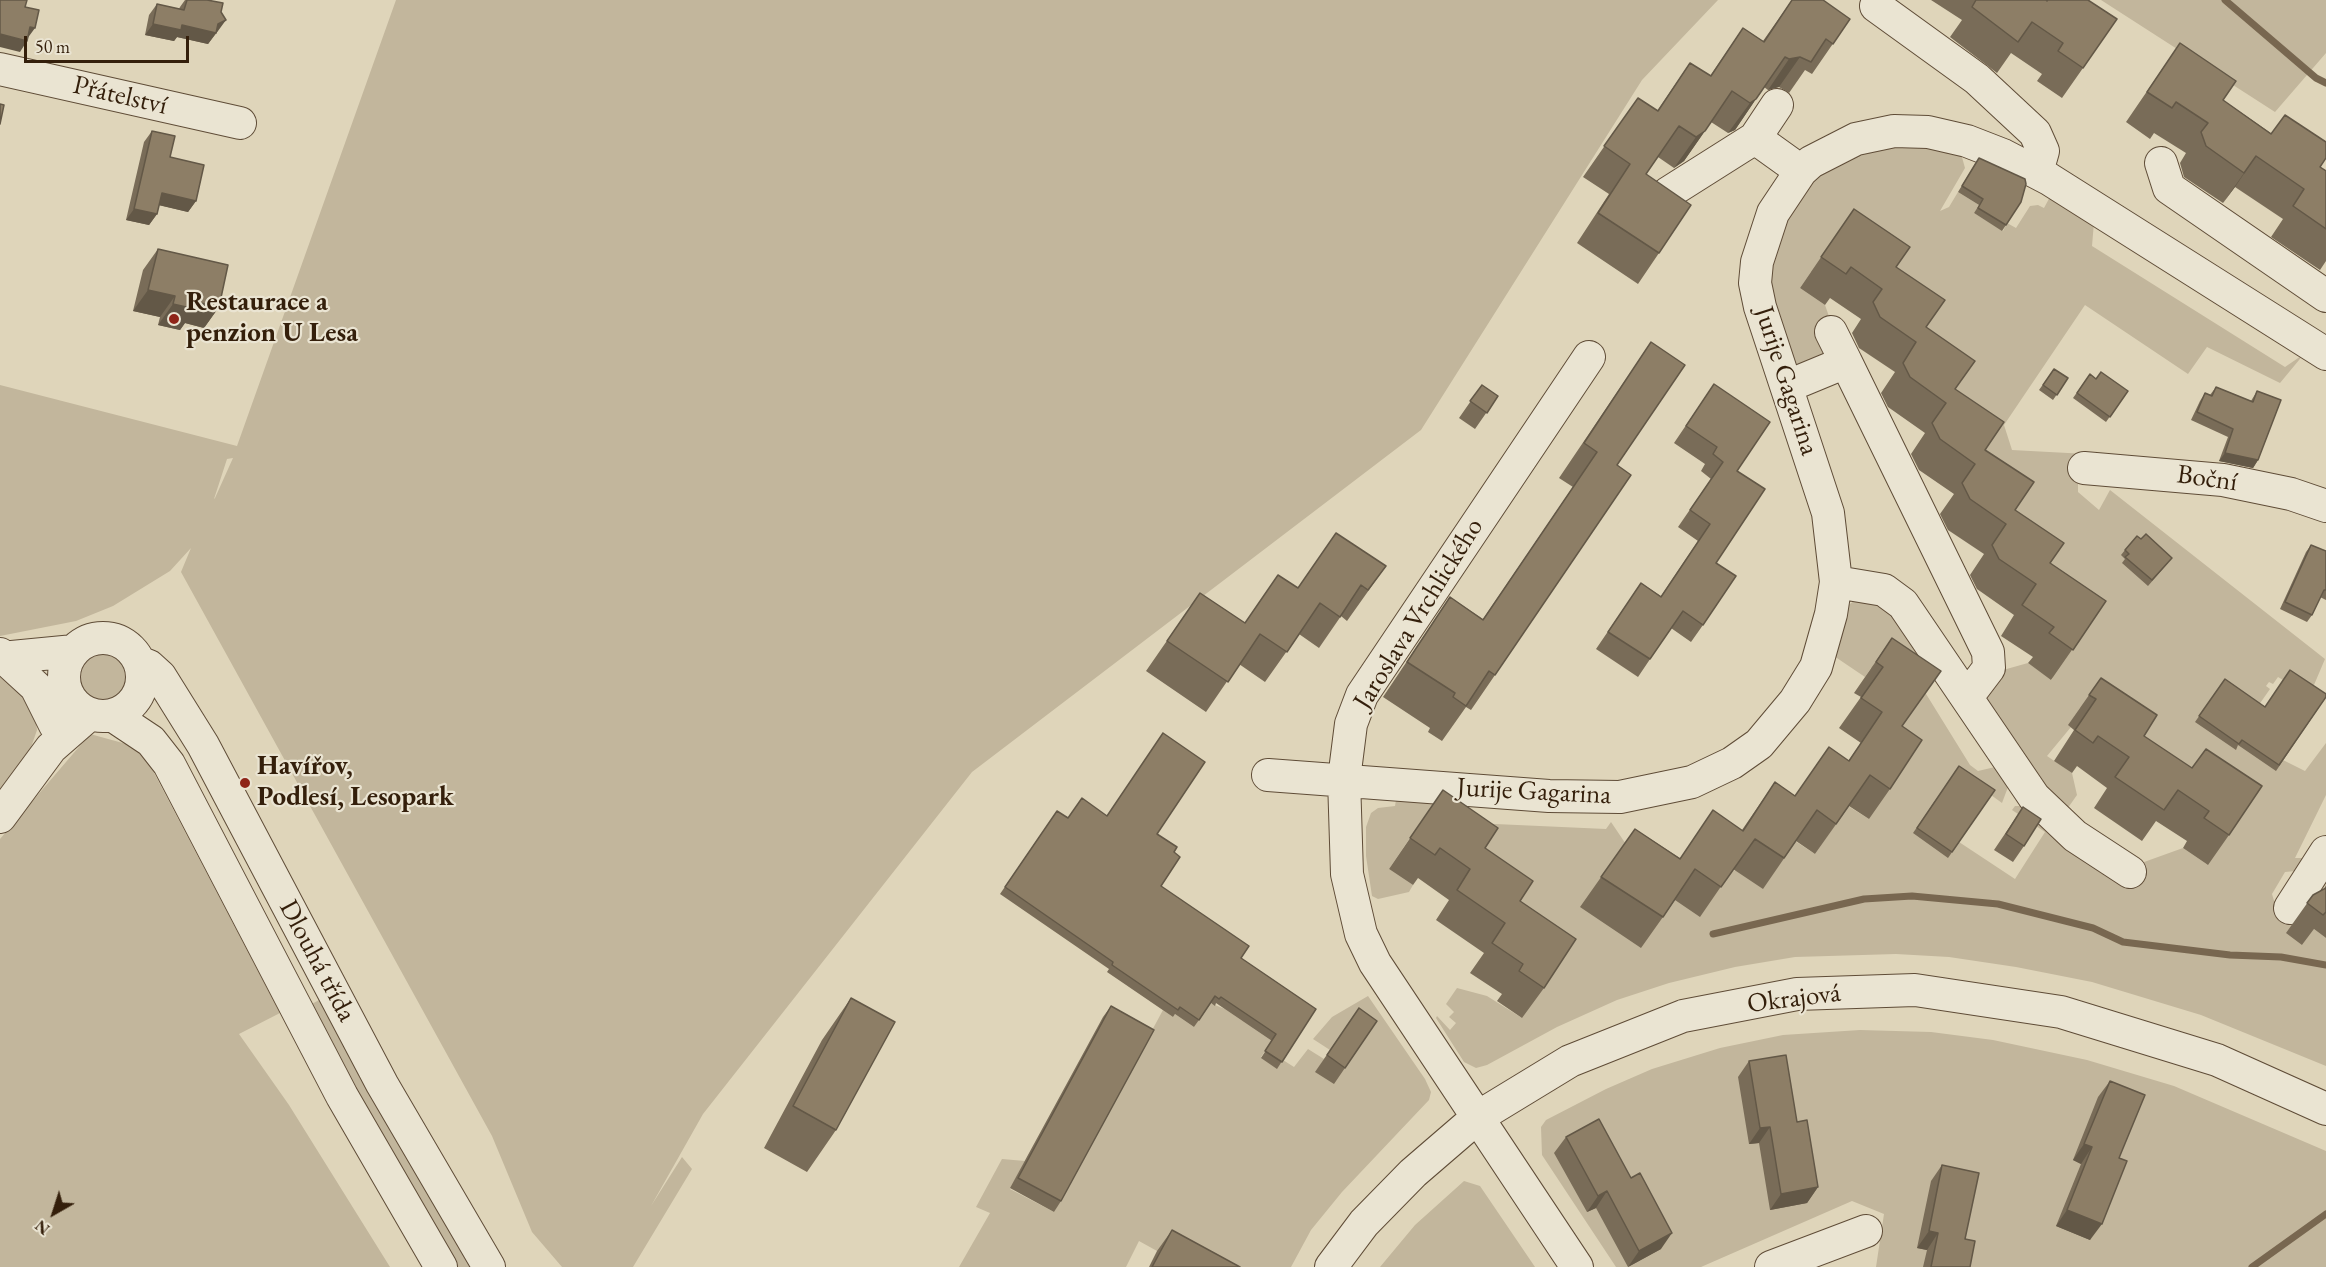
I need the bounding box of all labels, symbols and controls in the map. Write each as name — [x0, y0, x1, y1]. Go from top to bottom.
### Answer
scale bar — [27, 24, 192, 62]
text: 50 m — [35, 35, 70, 58]
street label: Přátelství — [70, 69, 170, 123]
place label: Restaurace a penzion U Lesa — [186, 287, 358, 350]
street label: Jurije Gagarina — [1747, 302, 1825, 460]
marker: Restaurace a penzion U Lesa — [167, 312, 181, 326]
street label: Boční — [2175, 459, 2239, 499]
street label: Jaroslava Vrchlického — [1347, 512, 1491, 716]
place label: Havířov, Podlesí, Lesopark — [257, 751, 454, 814]
street label: Jurije Gagarina — [1456, 772, 1612, 812]
marker: Havířov, Podlesí, Lesopark — [238, 776, 252, 790]
street label: Dlouhá třída — [271, 895, 363, 1027]
street label: Okrajová — [1745, 977, 1843, 1021]
north arrow — [24, 1183, 84, 1243]
text: N — [31, 1215, 54, 1240]

